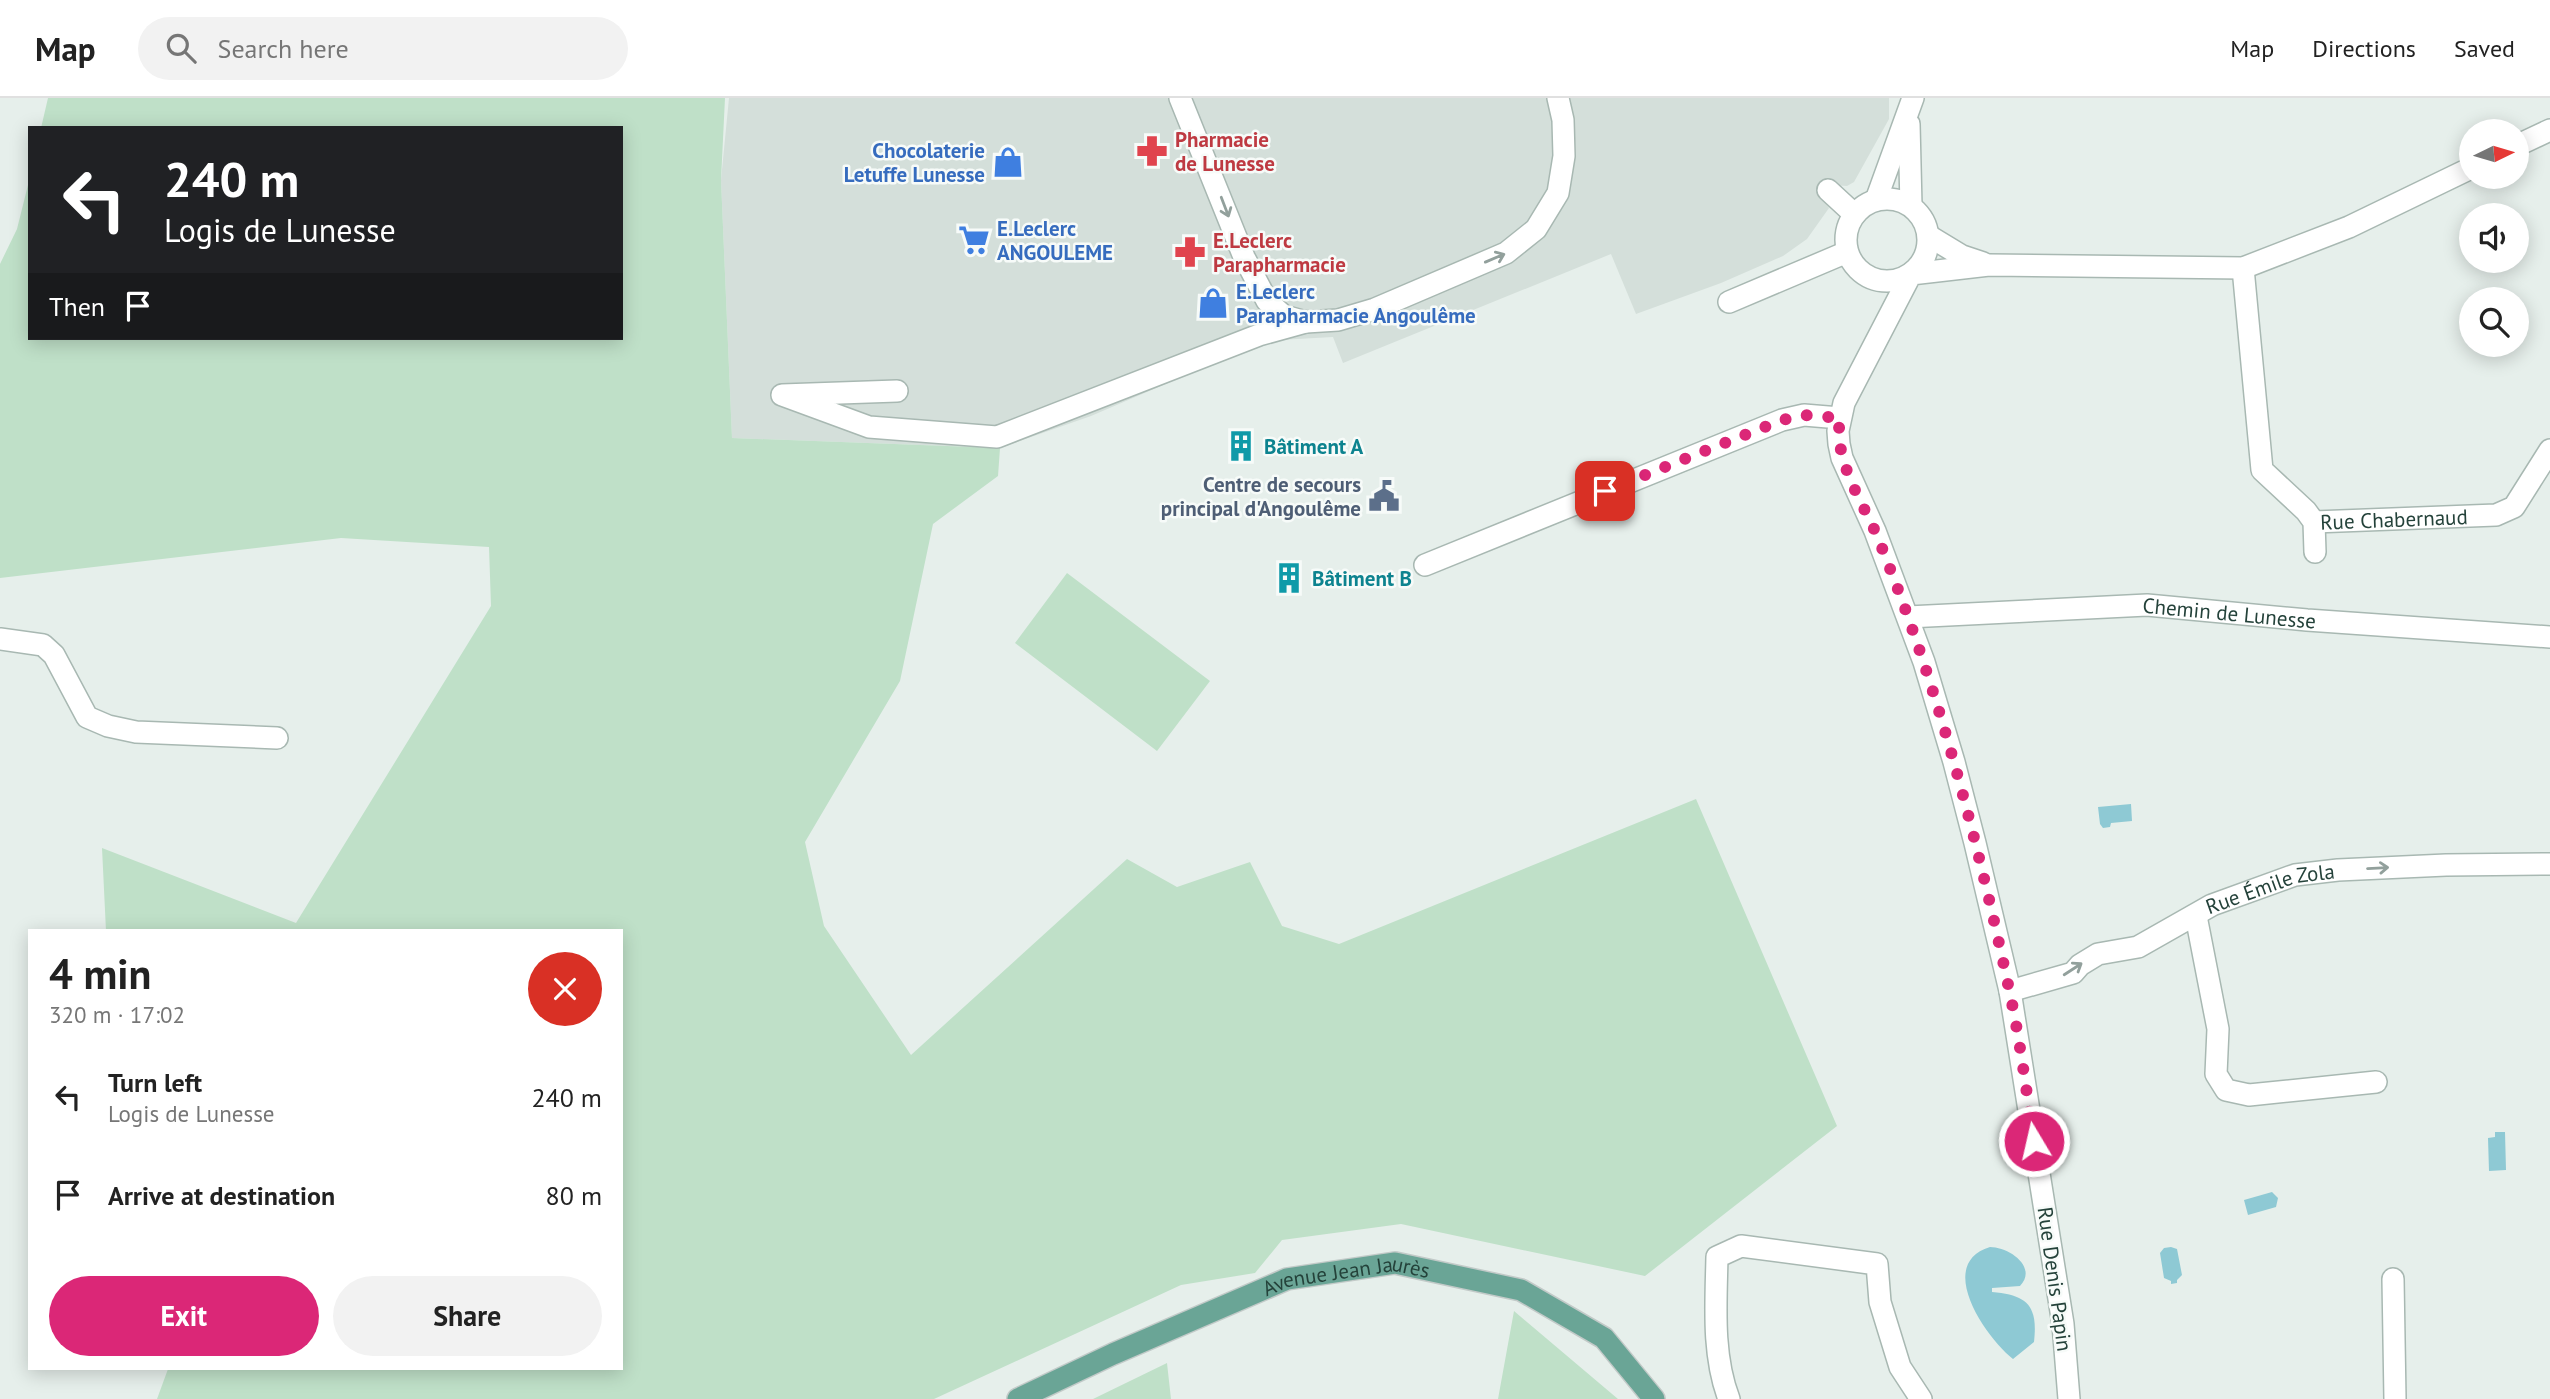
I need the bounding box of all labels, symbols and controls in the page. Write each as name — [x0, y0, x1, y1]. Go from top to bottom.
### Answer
search box — [138, 17, 628, 80]
text: Map — [35, 27, 96, 70]
icon: search — [162, 29, 200, 67]
text: Search here — [218, 32, 349, 65]
text: Map — [2230, 33, 2274, 64]
text: Directions — [2312, 33, 2416, 64]
text: Saved — [2454, 33, 2515, 64]
north arrow — [2459, 119, 2529, 189]
map controls — [2459, 119, 2529, 357]
place label: Pharmacie de Lunesse — [1175, 126, 1275, 177]
pharmacy icon: Pharmacie de Lunesse — [1135, 134, 1169, 168]
place label: Chocolaterie Letuffe Lunesse — [844, 137, 985, 188]
shop icon: Chocolaterie Letuffe Lunesse — [991, 145, 1025, 179]
text: 240 m — [164, 147, 299, 211]
icon: left — [49, 154, 140, 245]
one-way arrow — [1219, 195, 1232, 217]
button: sound — [2459, 203, 2529, 273]
text: Logis de Lunesse — [164, 209, 396, 251]
place label: E.Leclerc ANGOULEME — [997, 215, 1113, 266]
supermarket icon: E.Leclerc ANGOULEME — [957, 223, 991, 257]
place label: E.Leclerc Parapharmacie — [1213, 227, 1346, 278]
pharmacy icon: E.Leclerc Parapharmacie — [1173, 235, 1207, 269]
one-way arrow — [1483, 251, 1505, 264]
place label: E.Leclerc Parapharmacie Angoulême — [1236, 278, 1476, 329]
shop icon: E.Leclerc Parapharmacie Angoulême — [1196, 286, 1230, 320]
icon: arrive — [119, 287, 157, 325]
button: search — [2459, 287, 2529, 357]
text: Then — [49, 290, 105, 323]
building icon: Bâtiment A — [1224, 429, 1258, 463]
place label: Bâtiment A — [1264, 433, 1364, 460]
pin — [1575, 461, 1635, 521]
place label: Centre de secours principal d'Angoulême — [1161, 471, 1361, 522]
icon: arrive — [1586, 472, 1624, 510]
public building icon: Centre de secours principal d'Angoulême — [1367, 479, 1401, 513]
street label: Rue Chabernaud — [2320, 503, 2468, 535]
building icon: Bâtiment B — [1272, 561, 1306, 595]
place label: Bâtiment B — [1312, 565, 1412, 592]
street label: Chemin de Lunesse — [2142, 591, 2317, 634]
street label: Rue Émile Zola — [2202, 857, 2336, 920]
one-way arrow — [2366, 862, 2389, 875]
text: 4 min — [49, 946, 151, 1001]
button: close — [528, 952, 602, 1026]
one-way arrow — [2063, 962, 2083, 977]
text: 320 m · 17:02 — [49, 1000, 185, 1029]
text: Turn left — [108, 1066, 202, 1099]
icon: left — [49, 1078, 87, 1116]
text: 240 m — [531, 1081, 602, 1114]
text: Logis de Lunesse — [108, 1099, 275, 1128]
position arrow — [1997, 1104, 2071, 1178]
icon: arrive — [49, 1176, 87, 1214]
text: Arrive at destination — [108, 1179, 335, 1212]
text: 80 m — [546, 1179, 602, 1212]
street label: Rue Denis Papin — [2031, 1205, 2079, 1353]
street label: Avenue Jean Jaurès — [1258, 1249, 1432, 1302]
button: Exit — [49, 1276, 319, 1356]
button: Share — [333, 1276, 602, 1356]

